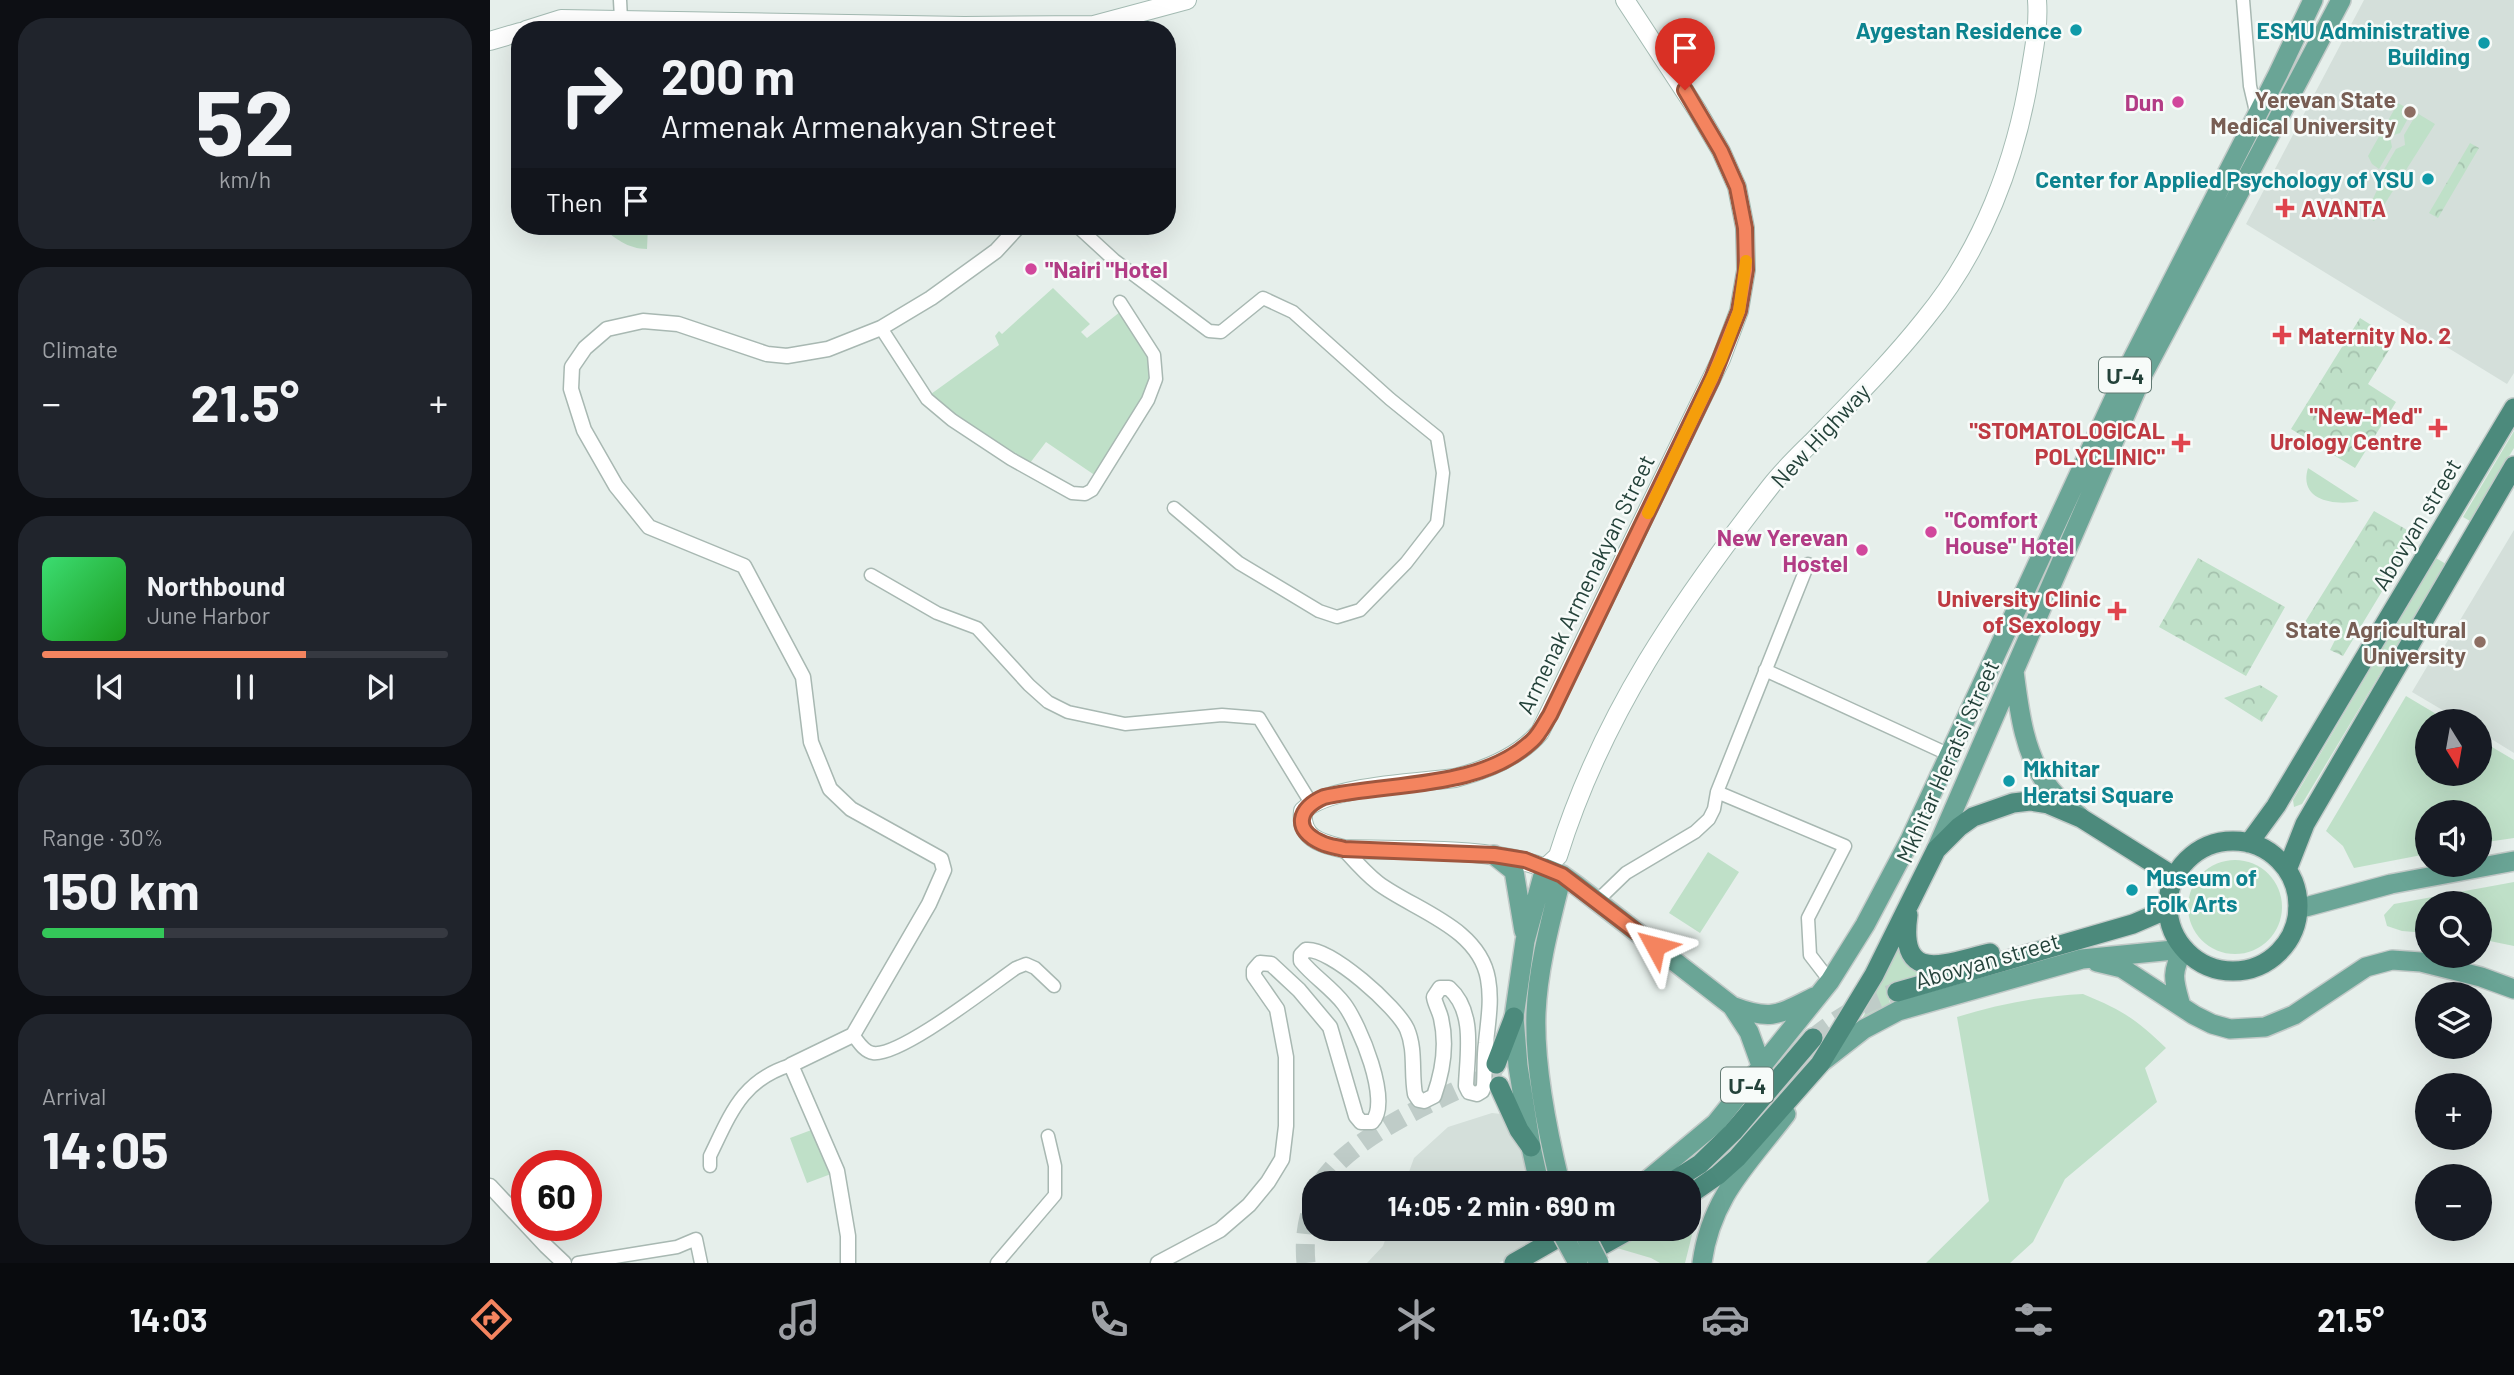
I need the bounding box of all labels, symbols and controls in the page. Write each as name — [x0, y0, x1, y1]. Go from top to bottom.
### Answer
place label: Aygestan Residence — [1856, 16, 2062, 44]
place label: ESMU Administrative Building — [2257, 16, 2470, 70]
pin — [1655, 18, 1715, 90]
marker: Aygestan Residence — [2068, 22, 2084, 38]
icon: arrive — [1666, 29, 1704, 67]
marker: ESMU Administrative Building — [2476, 35, 2492, 51]
text: 200 m — [661, 46, 795, 105]
icon: right — [546, 49, 637, 140]
text: 52 — [195, 65, 295, 174]
place label: Yerevan State Medical University — [2210, 85, 2396, 139]
place label: Dun — [2125, 88, 2164, 116]
marker: Dun — [2170, 94, 2186, 110]
marker: Yerevan State Medical University — [2402, 104, 2418, 120]
text: Armenak Armenakyan Street — [661, 106, 1057, 144]
text: km/h — [219, 165, 271, 193]
place label: Center for Applied Psychology of YSU — [2035, 165, 2414, 193]
marker: Center for Applied Psychology of YSU — [2420, 171, 2436, 187]
icon: arrive — [617, 182, 655, 220]
text: Then — [546, 186, 603, 217]
place label: AVANTA — [2301, 194, 2386, 222]
marker: AVANTA — [2275, 198, 2295, 218]
place label: "Nairi "Hotel — [1045, 255, 1168, 283]
marker: "Nairi "Hotel — [1023, 261, 1039, 277]
place label: Maternity No. 2 — [2298, 321, 2451, 349]
marker: Maternity No. 2 — [2272, 325, 2292, 345]
text: Climate — [42, 335, 118, 363]
road number: Մ-4 — [2099, 358, 2151, 392]
text: 21.5° — [191, 370, 299, 432]
street label: New Highway — [1765, 377, 1876, 493]
text: − — [42, 379, 61, 425]
text: + — [429, 379, 448, 425]
place label: "New-Med" Urology Centre — [2270, 401, 2422, 455]
place label: "STOMATOLOGICAL POLYCLINIC" — [1970, 416, 2165, 470]
marker: "New-Med" Urology Centre — [2428, 418, 2448, 438]
marker: "STOMATOLOGICAL POLYCLINIC" — [2171, 433, 2191, 453]
street label: Armenak Armenakyan Street — [1510, 450, 1660, 718]
street label: Abovyan street — [2366, 453, 2466, 595]
place label: "Comfort House" Hotel — [1945, 505, 2074, 559]
place label: New Yerevan Hostel — [1717, 523, 1848, 577]
marker: "Comfort House" Hotel — [1923, 524, 1939, 540]
marker: New Yerevan Hostel — [1854, 542, 1870, 558]
text: Northbound — [147, 570, 285, 601]
place label: University Clinic of Sexology — [1937, 584, 2101, 638]
text: June Harbor — [147, 601, 270, 629]
marker: University Clinic of Sexology — [2107, 601, 2127, 621]
place label: State Agricultural University — [2285, 615, 2466, 669]
marker: State Agricultural University — [2472, 634, 2488, 650]
street label: Mkhitar Heratsi Street — [1890, 655, 2004, 867]
icon: previous — [91, 668, 129, 706]
icon: pause — [226, 668, 264, 706]
icon: next — [361, 668, 399, 706]
north arrow — [2415, 709, 2492, 786]
map controls — [2415, 709, 2492, 1241]
place label: Mkhitar Heratsi Square — [2023, 754, 2174, 808]
marker: Mkhitar Heratsi Square — [2001, 773, 2017, 789]
button: sound — [2415, 800, 2492, 877]
text: Range · 30% — [42, 823, 163, 851]
text: 150 km — [42, 858, 200, 920]
place label: Museum of Folk Arts — [2146, 863, 2257, 917]
marker: Museum of Folk Arts — [2124, 882, 2140, 898]
button: search — [2415, 891, 2492, 968]
position arrow — [1618, 909, 1692, 983]
street label: Abovyan street — [1912, 926, 2062, 994]
button: layers — [2415, 982, 2492, 1059]
road number: Մ-4 — [1721, 1068, 1773, 1102]
button: + — [2415, 1073, 2492, 1150]
text: Arrival — [42, 1082, 106, 1110]
text: 14:05 — [42, 1117, 168, 1179]
speed limit sign: 60 — [511, 1150, 602, 1241]
button: − — [2415, 1164, 2492, 1241]
text: 14:05 · 2 min · 690 m — [1387, 1190, 1616, 1221]
icon: directions — [467, 1295, 516, 1344]
icon: music — [775, 1295, 824, 1344]
icon: phone — [1084, 1295, 1133, 1344]
icon: climate — [1392, 1295, 1441, 1344]
icon: car — [1701, 1295, 1750, 1344]
icon: filters — [2009, 1295, 2058, 1344]
text: 14:03 — [130, 1300, 208, 1338]
text: 21.5° — [2317, 1300, 2384, 1338]

